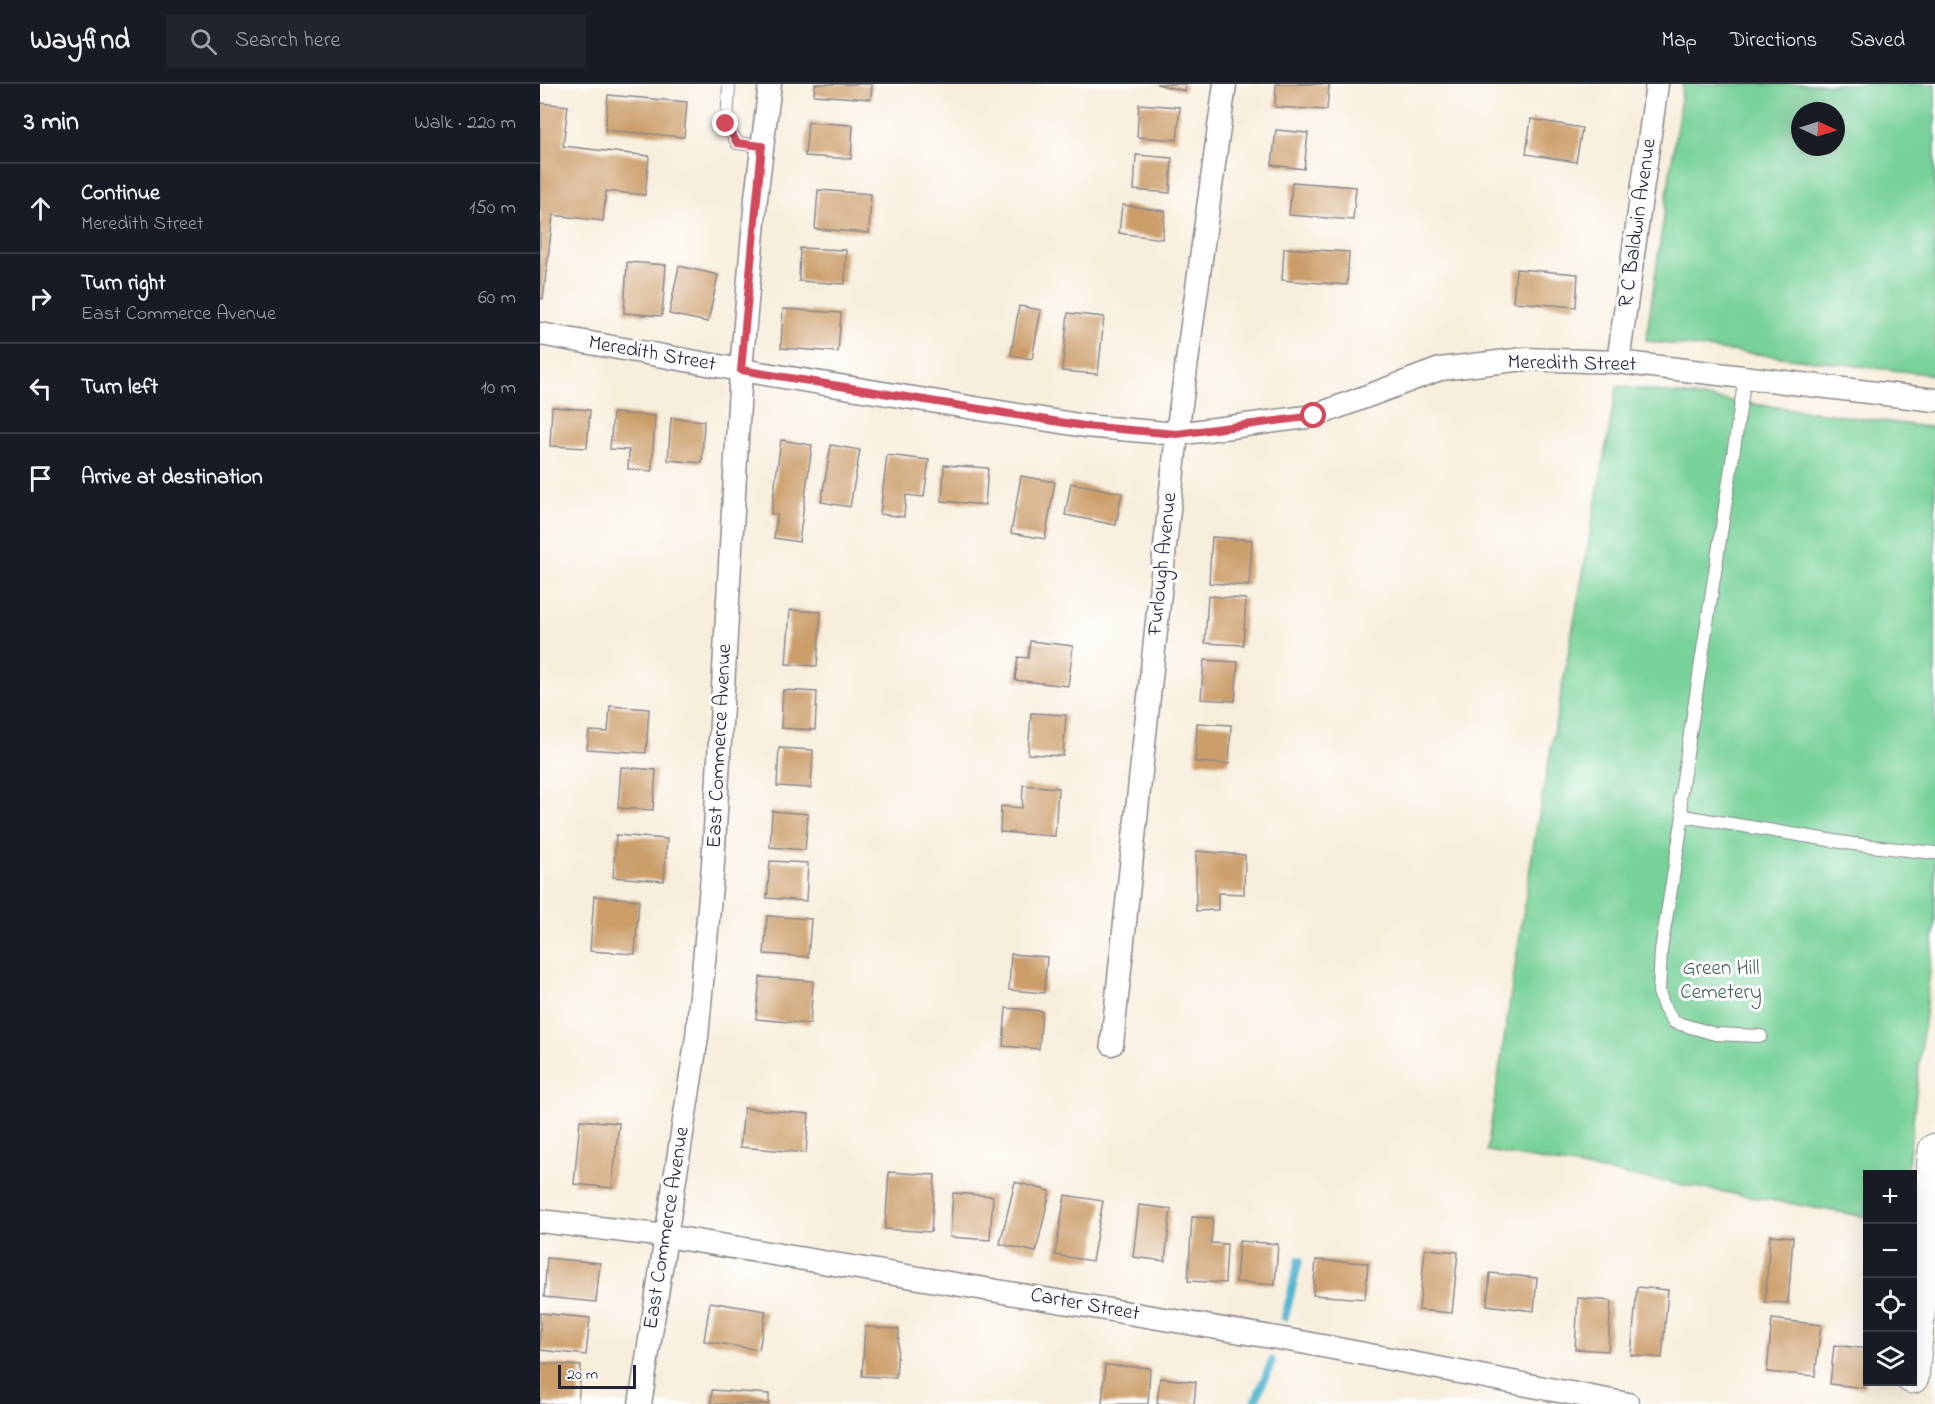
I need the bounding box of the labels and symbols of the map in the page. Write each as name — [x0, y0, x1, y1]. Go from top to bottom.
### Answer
north arrow — [1791, 102, 1845, 156]
route end — [712, 110, 738, 136]
street label: R C Baldwin Avenue — [1611, 136, 1665, 309]
street label: Meredith Street — [586, 328, 718, 380]
street label: Meredith Street — [1507, 348, 1637, 380]
route start — [1300, 402, 1326, 428]
street label: Furlough Avenue — [1140, 490, 1187, 638]
street label: East Commerce Avenue — [700, 642, 740, 849]
park label: Green Hill Cemetery — [1680, 954, 1762, 1010]
street label: East Commerce Avenue — [636, 1124, 698, 1331]
street label: Carter Street — [1028, 1281, 1142, 1329]
scale bar — [558, 1362, 636, 1390]

